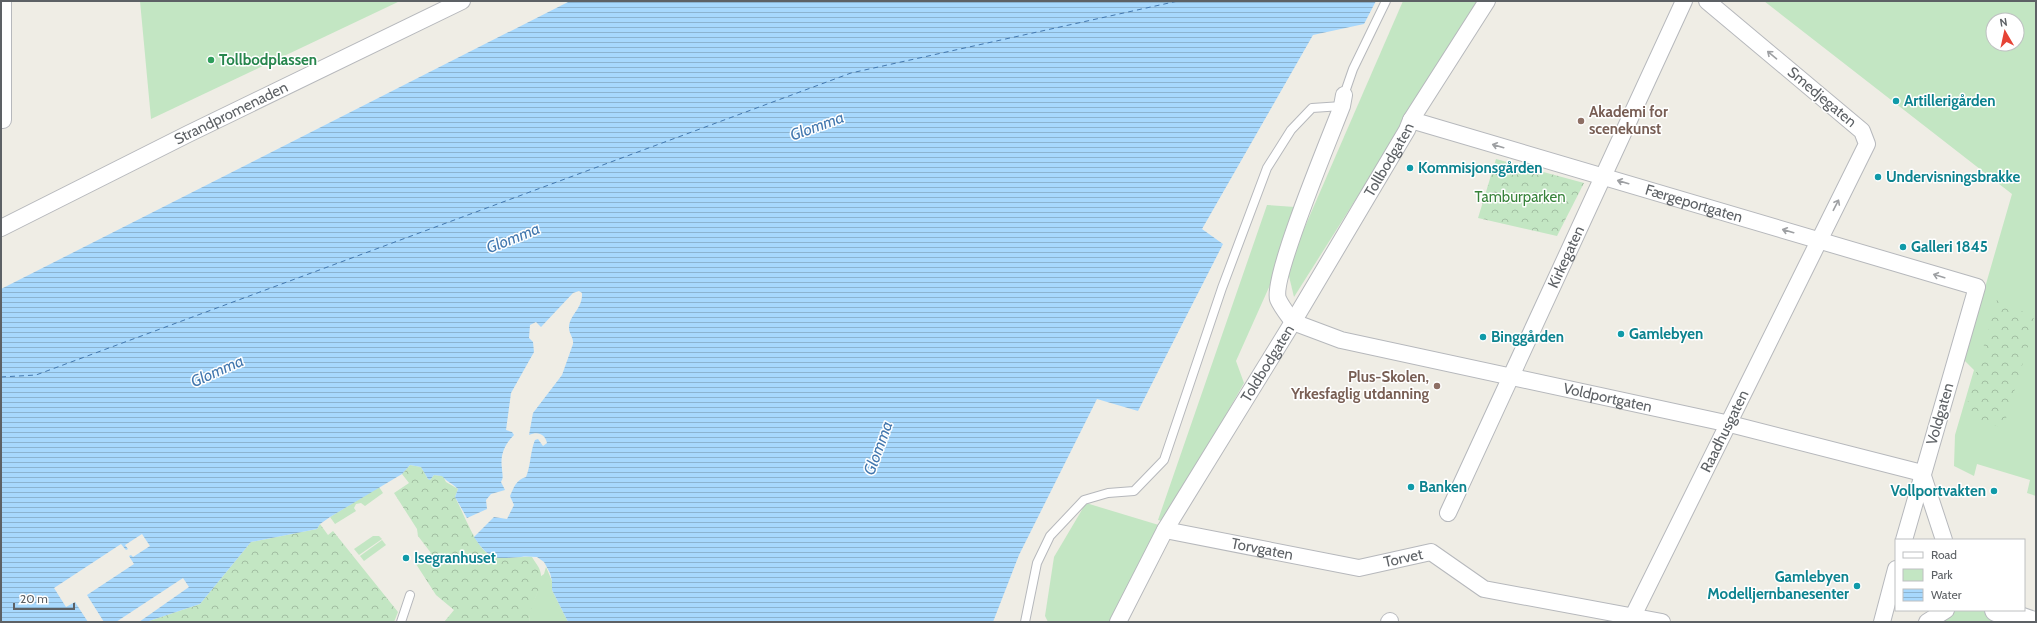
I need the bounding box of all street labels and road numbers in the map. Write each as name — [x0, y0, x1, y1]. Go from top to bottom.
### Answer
street label: Smedjegaten — [1784, 63, 1860, 131]
street label: Strandpromenaden — [171, 78, 291, 149]
street label: Tollbodgaten — [1360, 121, 1418, 200]
street label: Færgeportgaten — [1643, 181, 1745, 226]
street label: Kirkegaten — [1544, 223, 1588, 291]
street label: Toldbodgaten — [1237, 321, 1298, 405]
street label: Voldportgaten — [1562, 379, 1654, 416]
street label: Voldgaten — [1923, 381, 1957, 447]
street label: Raadhusgaten — [1697, 387, 1753, 475]
street label: Torvgaten — [1230, 534, 1295, 564]
street label: Torvet — [1382, 545, 1425, 571]

